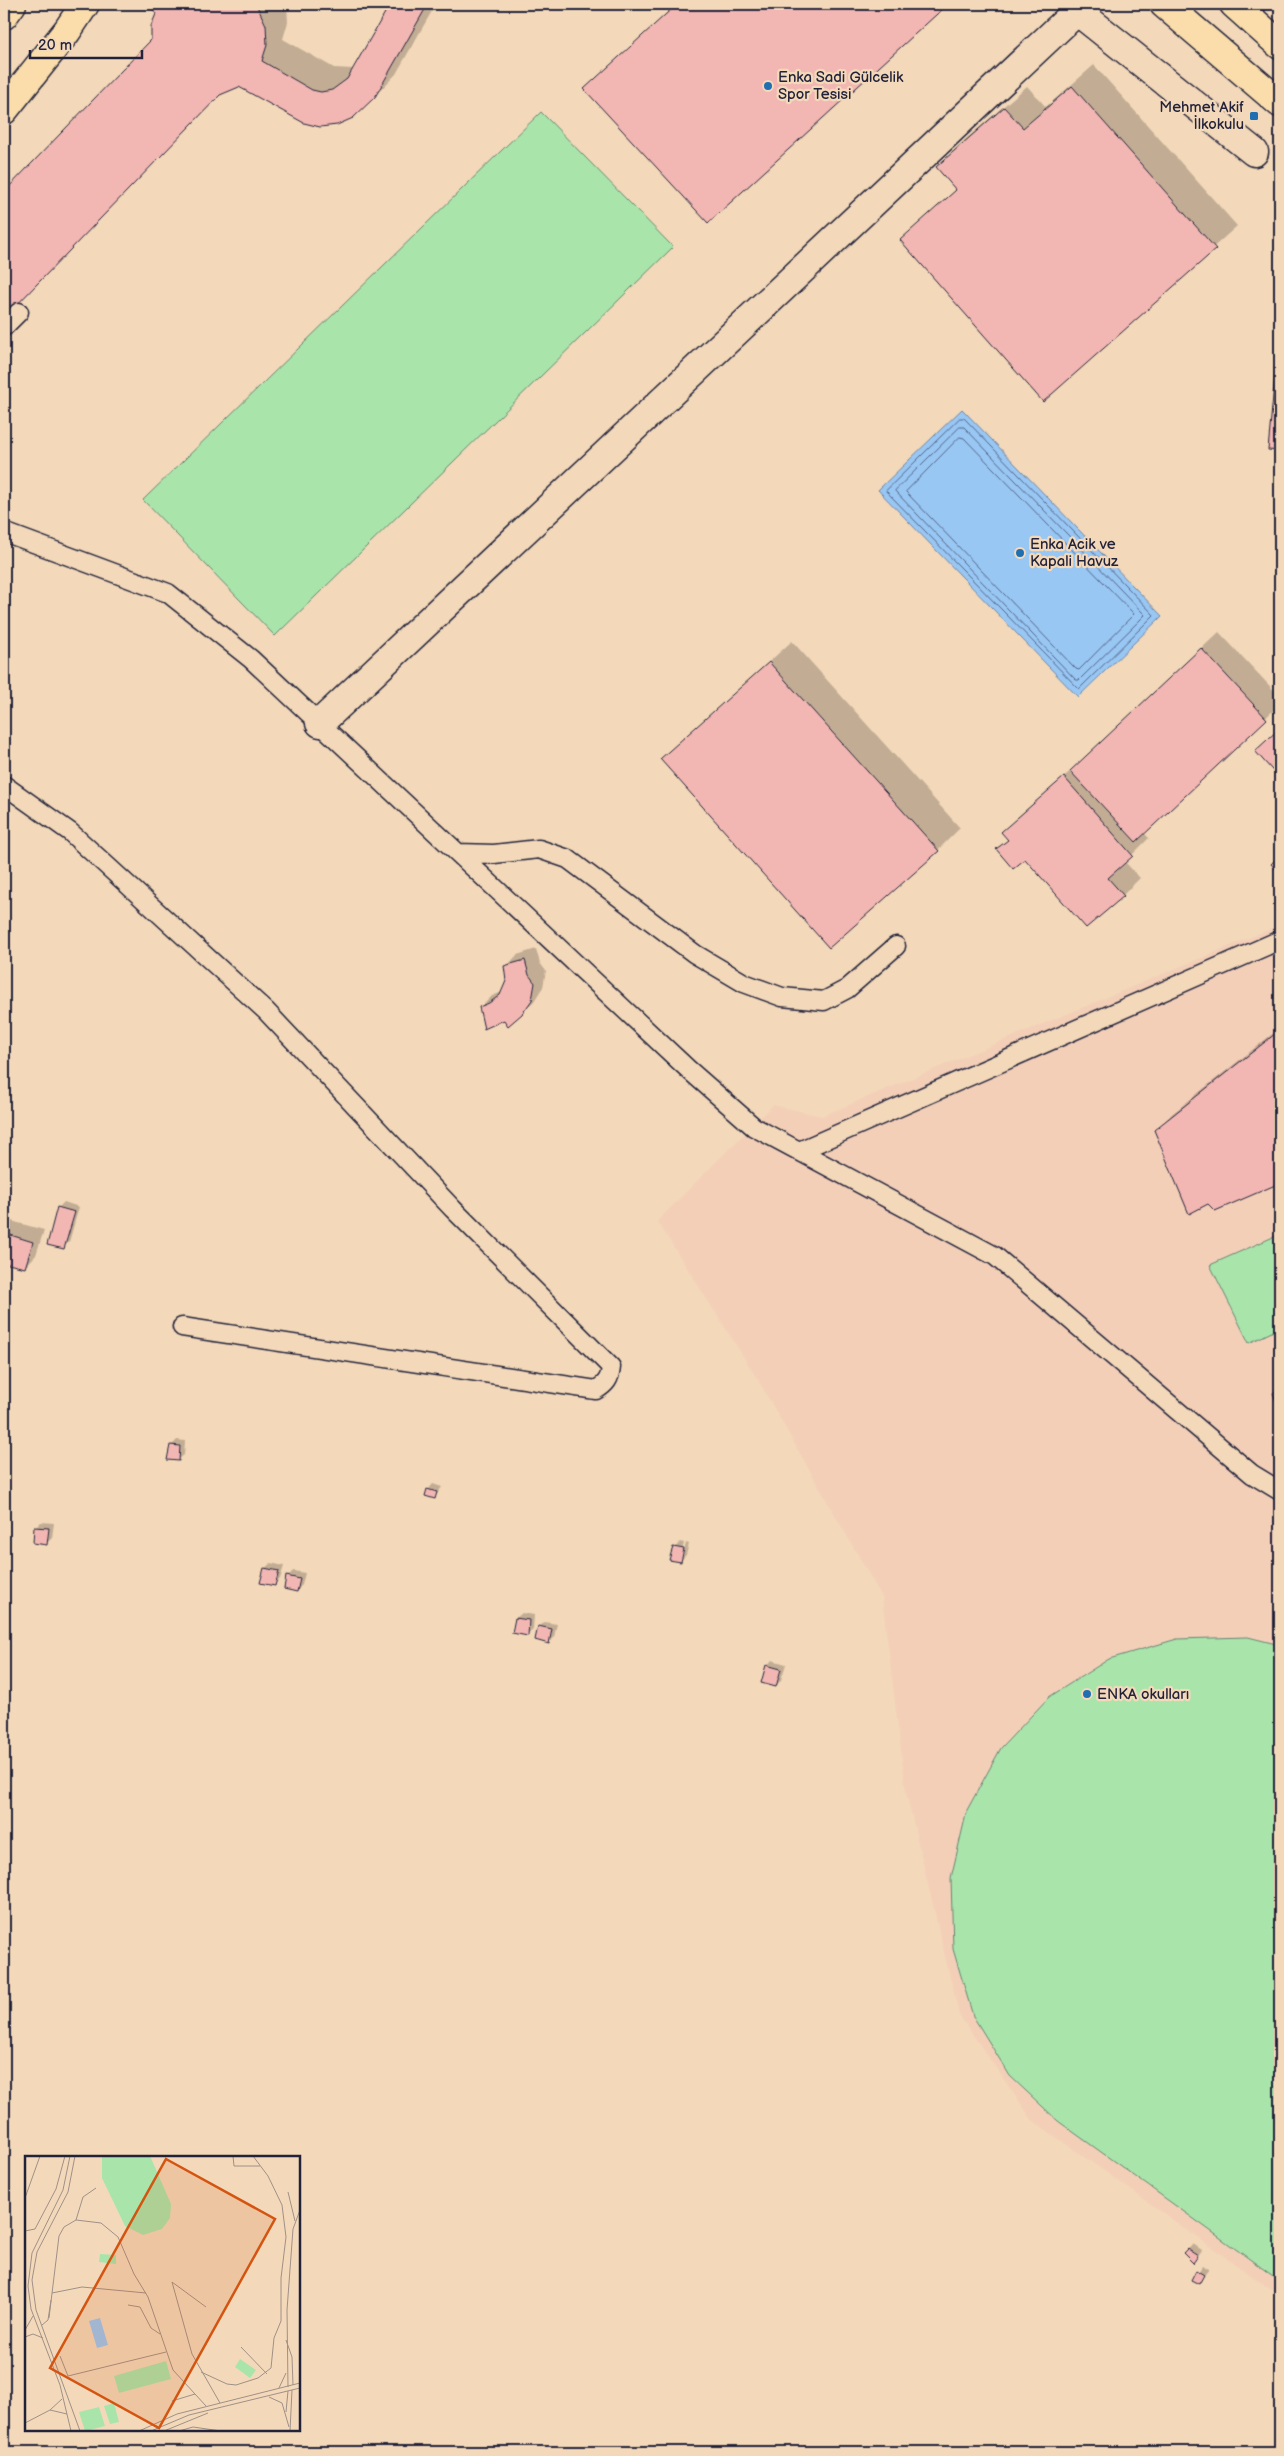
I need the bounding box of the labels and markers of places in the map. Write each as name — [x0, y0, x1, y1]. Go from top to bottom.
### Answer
place label: Enka Sadi Gülcelik Spor Tesisi — [778, 68, 904, 104]
marker: Enka Sadi Gülcelik Spor Tesisi — [762, 80, 774, 92]
place label: Mehmet Akif İlkokulu — [1159, 98, 1244, 134]
marker: Mehmet Akif İlkokulu — [1248, 110, 1260, 122]
place label: Enka Acik ve Kapali Havuz — [1030, 535, 1119, 571]
marker: Enka Acik ve Kapali Havuz — [1014, 547, 1026, 559]
place label: ENKA okulları — [1097, 1685, 1189, 1704]
marker: ENKA okulları — [1081, 1688, 1093, 1700]

